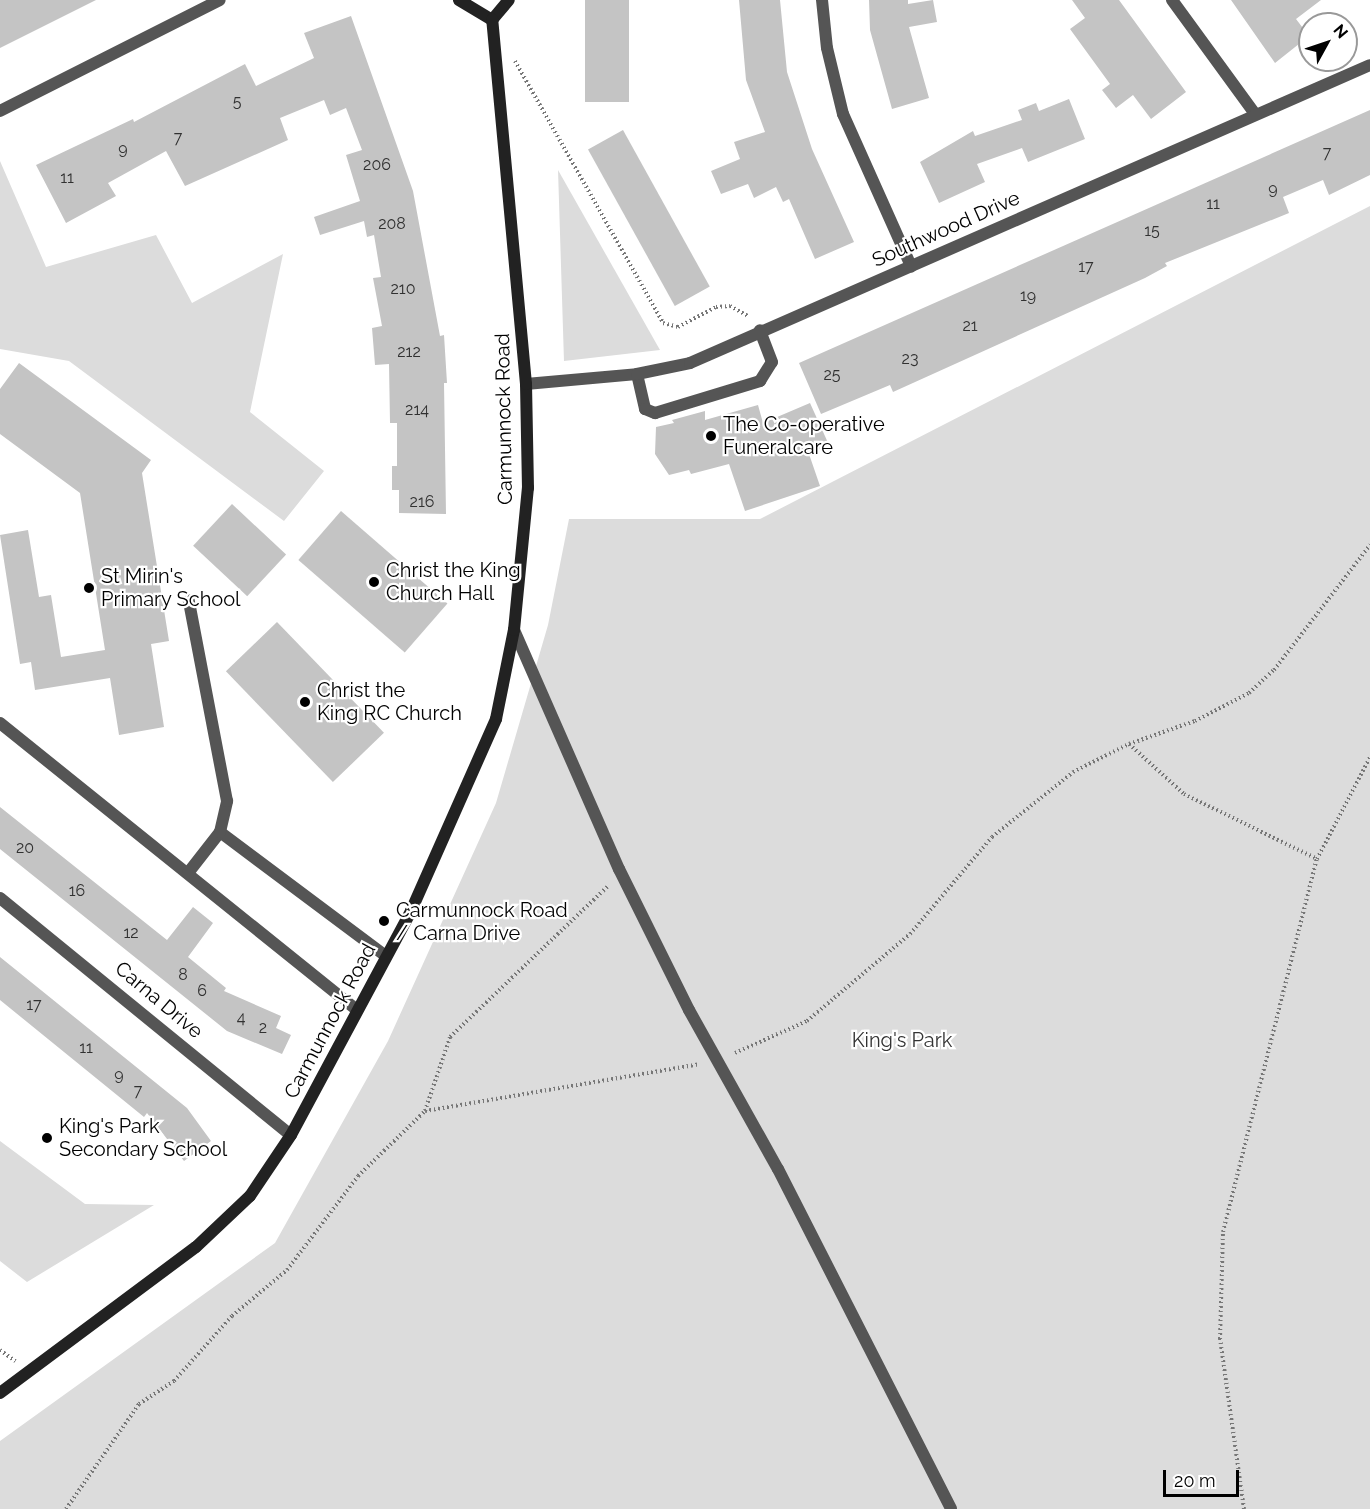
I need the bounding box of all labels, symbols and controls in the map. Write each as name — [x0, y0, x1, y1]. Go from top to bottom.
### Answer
north arrow — [1298, 12, 1358, 72]
text: N — [1329, 21, 1352, 42]
house number: 5 — [233, 92, 241, 112]
house number: 7 — [174, 128, 182, 148]
house number: 9 — [118, 139, 128, 159]
house number: 7 — [1323, 143, 1331, 163]
house number: 206 — [363, 155, 391, 175]
house number: 11 — [60, 168, 74, 188]
house number: 9 — [1268, 179, 1278, 199]
street label: Southwood Drive — [868, 186, 1024, 272]
house number: 11 — [1206, 194, 1220, 214]
house number: 208 — [378, 214, 406, 234]
house number: 15 — [1144, 221, 1160, 241]
house number: 17 — [1078, 257, 1094, 277]
house number: 210 — [391, 279, 415, 299]
house number: 19 — [1020, 286, 1036, 306]
house number: 21 — [962, 316, 978, 336]
street label: Carmunnock Road — [491, 333, 517, 505]
house number: 212 — [397, 342, 421, 362]
house number: 23 — [902, 349, 918, 369]
house number: 25 — [823, 365, 841, 385]
house number: 214 — [405, 400, 429, 420]
place label: The Co-operative Funeralcare — [723, 412, 885, 459]
marker: The Co-operative Funeralcare — [704, 429, 718, 443]
house number: 216 — [410, 492, 434, 512]
place label: Christ the King Church Hall — [386, 558, 521, 605]
place label: St Mirin's Primary School — [101, 564, 241, 611]
marker: Christ the King Church Hall — [367, 575, 381, 589]
marker: St Mirin's Primary School — [82, 581, 96, 595]
place label: Christ the King RC Church — [317, 678, 462, 725]
marker: Christ the King RC Church — [298, 695, 312, 709]
house number: 20 — [16, 838, 34, 858]
house number: 16 — [69, 881, 85, 901]
place label: Carmunnock Road / Carna Drive — [396, 898, 568, 945]
marker: Carmunnock Road / Carna Drive — [377, 914, 391, 928]
house number: 12 — [123, 923, 139, 943]
street label: Carmunnock Road — [279, 940, 381, 1102]
street label: Carna Drive — [110, 956, 208, 1044]
house number: 8 — [178, 965, 188, 985]
house number: 6 — [197, 981, 207, 1001]
house number: 17 — [26, 995, 42, 1015]
house number: 4 — [237, 1008, 245, 1028]
house number: 2 — [259, 1018, 267, 1038]
park label: King's Park — [852, 1028, 952, 1052]
house number: 11 — [79, 1038, 93, 1058]
house number: 9 — [114, 1065, 124, 1085]
house number: 7 — [134, 1081, 142, 1101]
place label: King's Park Secondary School — [59, 1114, 228, 1161]
marker: King's Park Secondary School — [40, 1131, 54, 1145]
scale bar — [1166, 1458, 1242, 1496]
text: 20 m — [1174, 1470, 1216, 1491]

